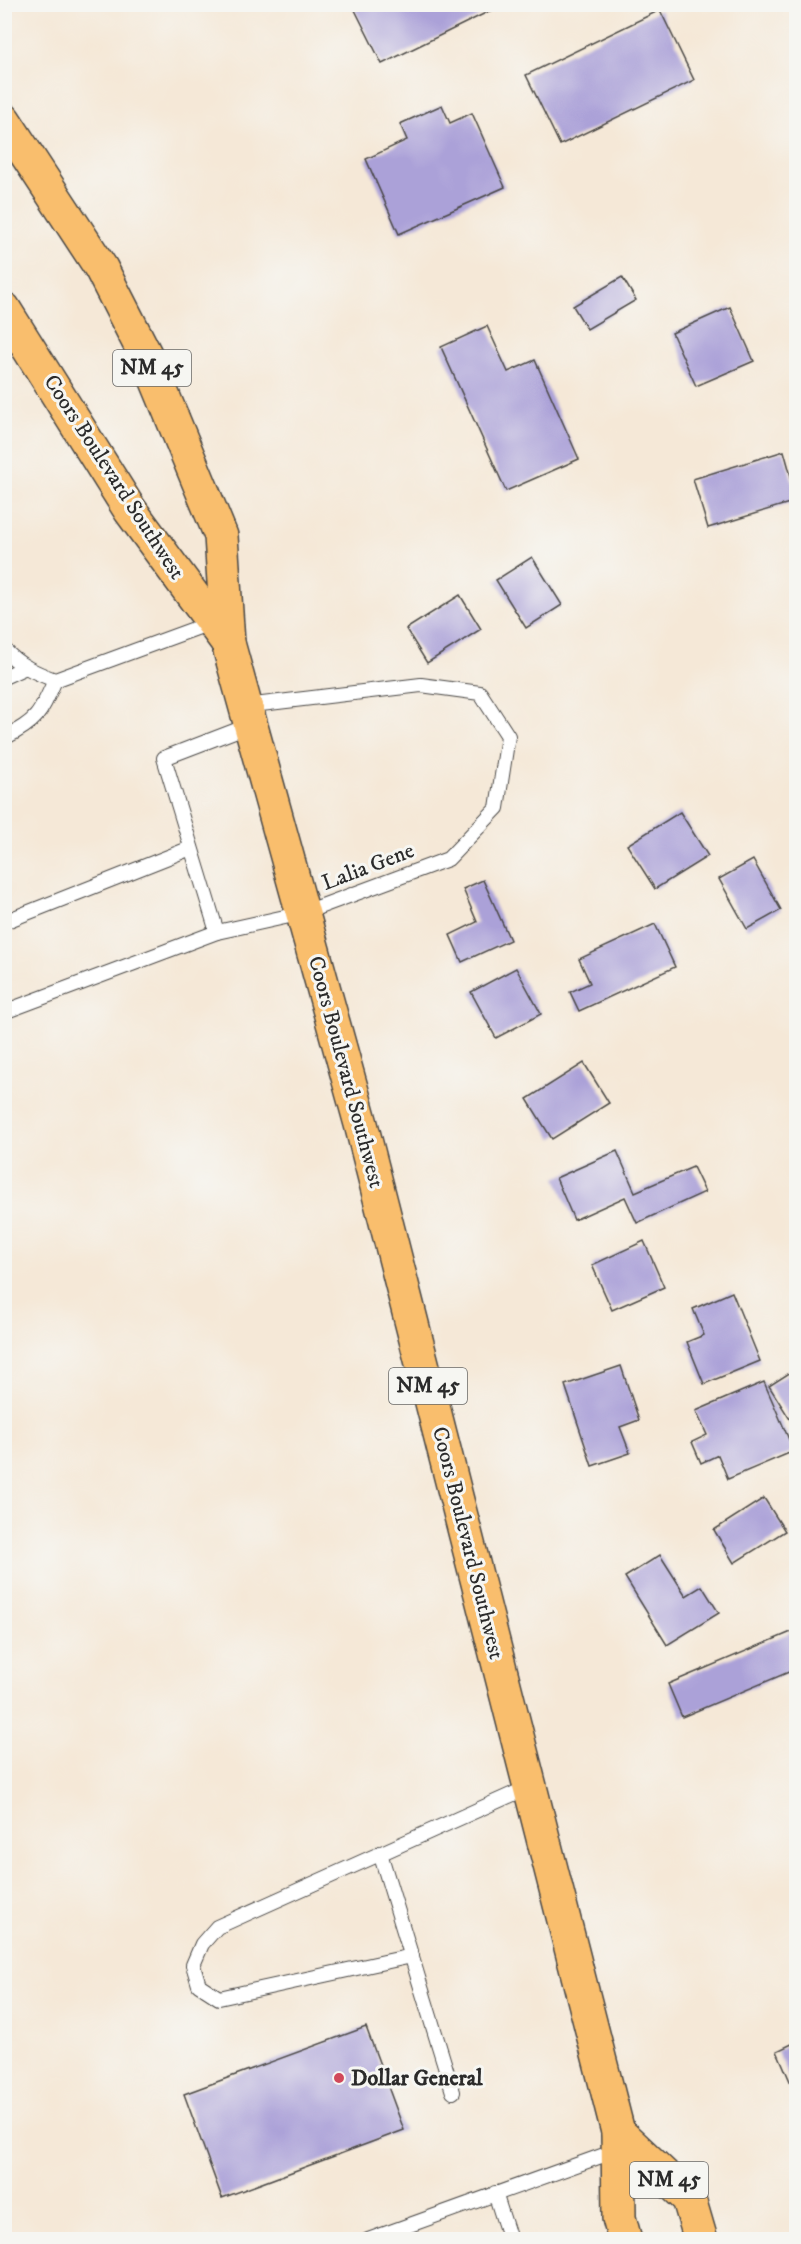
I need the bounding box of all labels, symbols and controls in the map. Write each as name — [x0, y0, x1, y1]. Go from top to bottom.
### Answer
road number: NM 45 — [113, 350, 191, 386]
street label: Coors Boulevard Southwest — [38, 370, 190, 584]
street label: Lalia Gene — [318, 837, 418, 897]
street label: Coors Boulevard Southwest — [302, 953, 390, 1191]
road number: NM 45 — [389, 1368, 467, 1404]
street label: Coors Boulevard Southwest — [426, 1424, 510, 1662]
place label: Dollar General — [351, 2065, 483, 2092]
marker: Dollar General — [332, 2071, 346, 2085]
road number: NM 45 — [630, 2162, 708, 2198]

